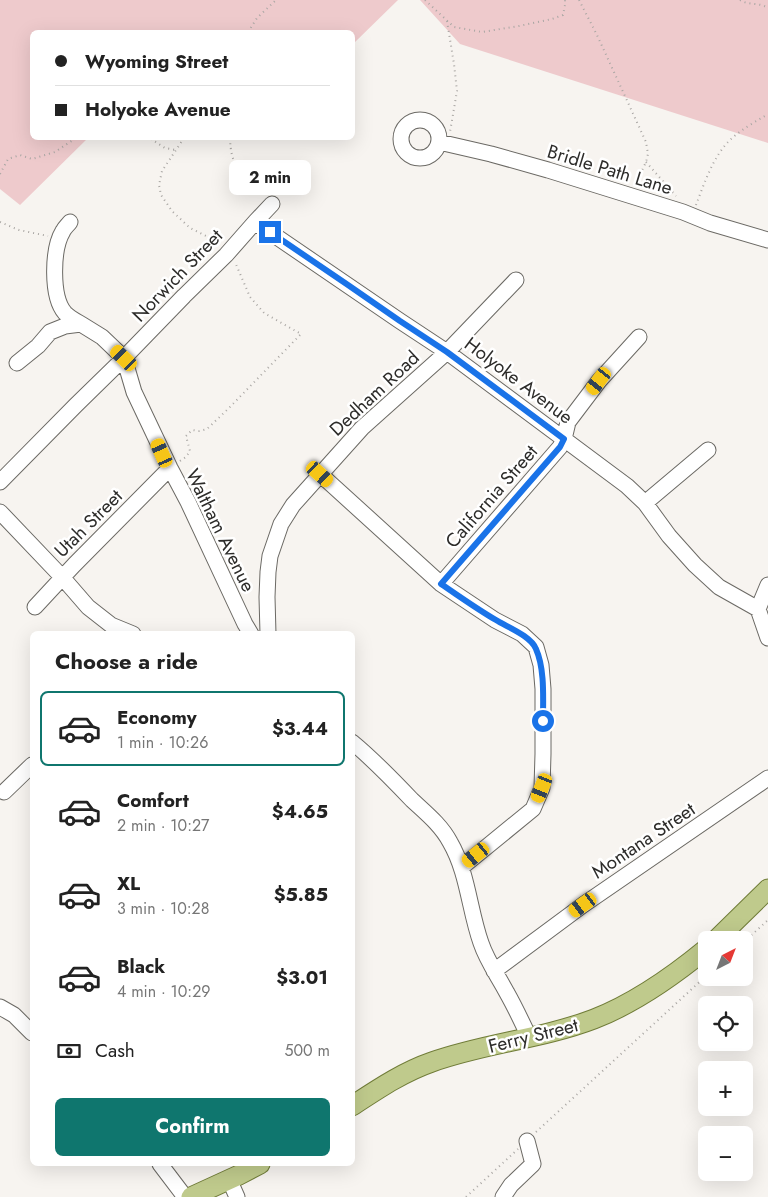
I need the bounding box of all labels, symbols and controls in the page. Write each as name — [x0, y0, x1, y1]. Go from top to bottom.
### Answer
text: Wyoming Street — [85, 48, 228, 75]
text: Holyoke Avenue — [85, 96, 231, 123]
street label: Bridle Path Lane — [544, 138, 676, 201]
callout: 2 min — [229, 160, 311, 194]
text: 2 min — [249, 166, 291, 189]
route end — [259, 221, 281, 243]
street label: Norwich Street — [126, 222, 229, 328]
street label: Holyoke Avenue — [459, 331, 579, 430]
car — [107, 342, 140, 374]
street label: Dedham Road — [323, 345, 425, 442]
car — [583, 365, 614, 397]
car — [149, 436, 174, 470]
street label: California Street — [439, 439, 544, 554]
car — [303, 458, 336, 490]
street label: Waltham Avenue — [179, 464, 262, 596]
street label: Utah Street — [48, 483, 129, 564]
text: Choose a ride — [55, 645, 198, 677]
text: Economy — [117, 704, 197, 731]
icon: car — [57, 706, 102, 751]
route start — [532, 710, 554, 732]
text: $3.44 — [272, 715, 328, 742]
text: 1 min · 10:26 — [117, 731, 208, 754]
car — [529, 771, 554, 805]
text: Comfort — [117, 787, 189, 814]
icon: car — [57, 789, 102, 834]
street label: Montana Street — [586, 796, 701, 885]
text: $4.65 — [272, 798, 328, 825]
text: 2 min · 10:27 — [117, 814, 209, 837]
car — [459, 840, 492, 870]
text: XL — [117, 870, 140, 897]
icon: car — [57, 872, 102, 917]
text: $5.85 — [274, 881, 328, 908]
car — [566, 890, 599, 920]
text: 3 min · 10:28 — [117, 897, 209, 920]
north arrow — [698, 931, 752, 986]
map controls — [698, 931, 753, 1181]
text: Black — [117, 953, 165, 980]
icon: car — [57, 955, 102, 1000]
text: $3.01 — [276, 964, 328, 991]
text: 4 min · 10:29 — [117, 980, 211, 1003]
button: locate — [698, 996, 753, 1051]
street label: Ferry Street — [485, 1011, 581, 1060]
icon: cash — [55, 1037, 83, 1065]
text: Cash — [95, 1037, 135, 1064]
text: 500 m — [284, 1039, 330, 1062]
button: + — [698, 1061, 753, 1116]
button: Confirm — [55, 1098, 330, 1156]
button: − — [698, 1126, 753, 1181]

